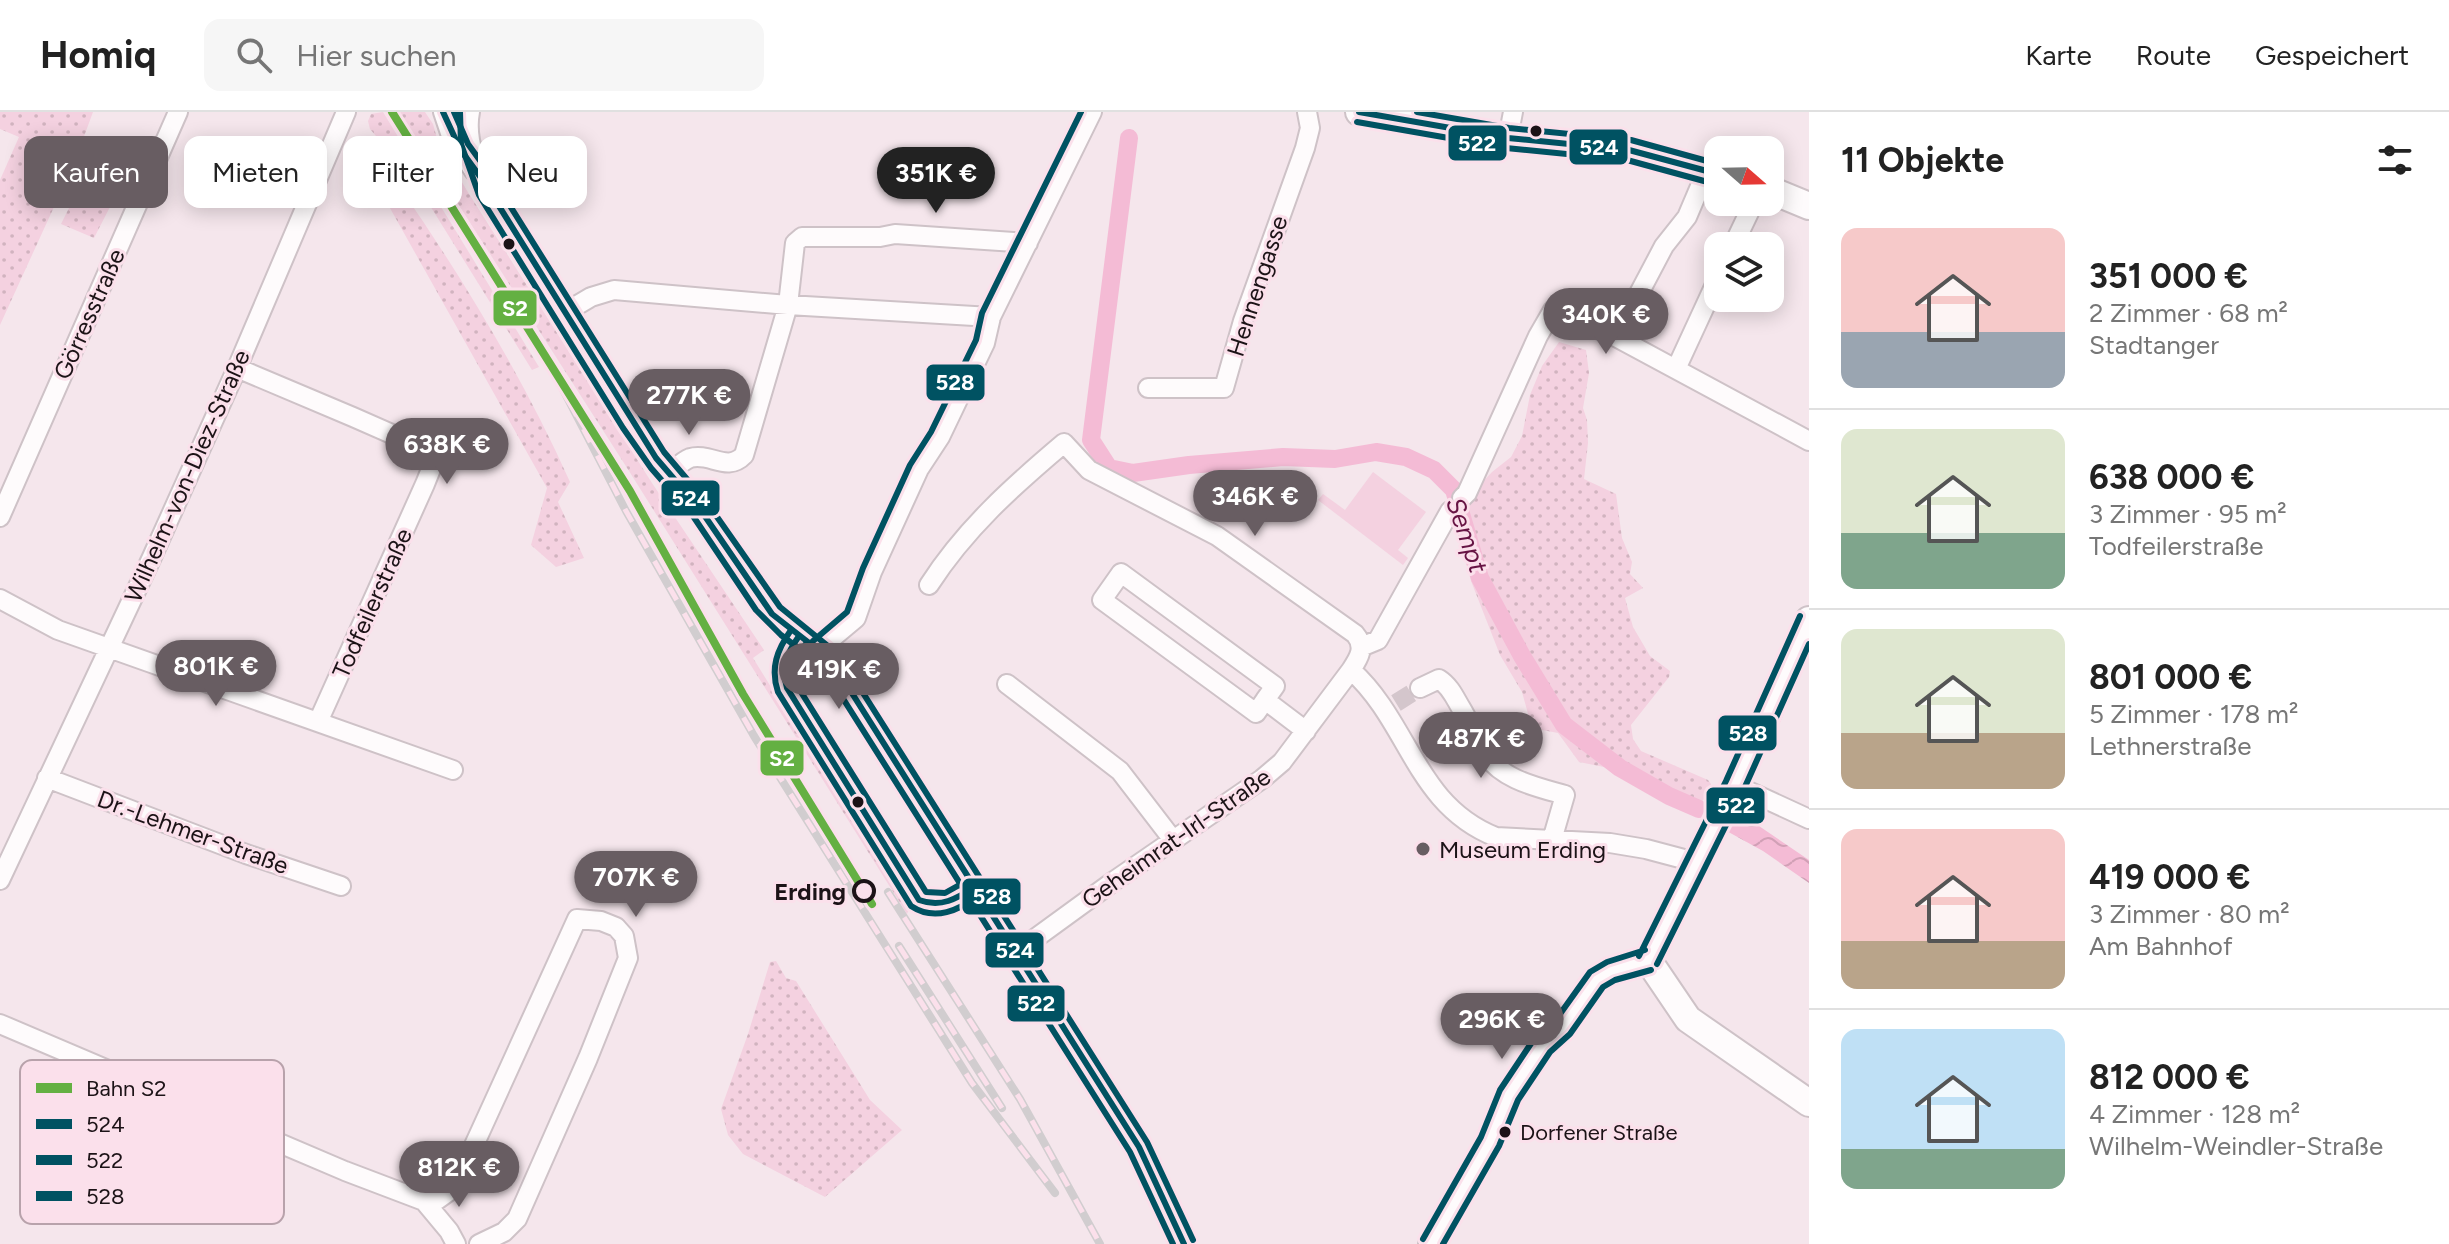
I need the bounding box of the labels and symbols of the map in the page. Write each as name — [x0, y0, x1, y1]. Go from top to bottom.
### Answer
unlabelled marker — [1528, 123, 1544, 139]
line badge: 522 — [1447, 124, 1508, 162]
line badge: 524 — [1568, 128, 1629, 166]
text: 522 — [1458, 130, 1496, 157]
text: 524 — [1579, 134, 1619, 161]
north arrow — [1704, 136, 1784, 216]
pin: 351K € — [871, 147, 1001, 215]
street label: Hennengasse — [1221, 212, 1293, 360]
unlabelled marker — [501, 236, 517, 252]
street label: Görresstraße — [47, 244, 131, 384]
pin: 340K € — [1541, 288, 1671, 356]
line badge: S2 — [492, 289, 538, 327]
text: S2 — [502, 295, 528, 322]
street label: Wilhelm-von-Diez-Straße — [118, 345, 256, 607]
line badge: 528 — [925, 363, 986, 402]
pin: 277K € — [624, 369, 754, 437]
text: 528 — [936, 369, 974, 396]
pin: 638K € — [382, 418, 512, 486]
pin: 346K € — [1190, 470, 1320, 538]
line badge: 524 — [660, 479, 721, 517]
text: 524 — [671, 485, 711, 512]
water label: Sempt — [1439, 493, 1495, 578]
street label: Todfeilerstraße — [326, 524, 418, 682]
pin: 801K € — [151, 640, 281, 708]
pin: 419K € — [774, 643, 904, 711]
pin: 487K € — [1416, 712, 1546, 780]
line badge: 528 — [1717, 714, 1778, 752]
text: 528 — [1729, 720, 1767, 747]
line badge: S2 — [759, 739, 805, 777]
text: S2 — [769, 745, 795, 772]
street label: Geheimrat-Irl-Straße — [1076, 762, 1276, 914]
street label: Dr.-Lehmer-Straße — [94, 784, 292, 880]
line badge: 522 — [1705, 786, 1766, 825]
text: 522 — [1717, 792, 1755, 819]
unlabelled marker — [850, 794, 866, 810]
place label: Museum Erding — [1439, 835, 1606, 864]
marker: Museum Erding — [1414, 840, 1432, 858]
pin: 707K € — [571, 851, 701, 919]
place label: Erding — [774, 877, 846, 906]
line badge: 528 — [961, 877, 1022, 916]
marker: Erding — [853, 880, 875, 902]
text: 528 — [973, 883, 1011, 910]
line badge: 524 — [984, 931, 1045, 969]
text: 524 — [995, 937, 1035, 964]
line badge: 522 — [1006, 984, 1066, 1023]
text: 522 — [1017, 990, 1055, 1017]
pin: 296K € — [1437, 993, 1567, 1061]
legend — [20, 1060, 284, 1224]
text: Bahn S2 — [86, 1075, 166, 1102]
text: 524 — [86, 1111, 125, 1138]
place label: Dorfener Straße — [1520, 1119, 1677, 1146]
marker: Dorfener Straße — [1497, 1124, 1513, 1140]
pin: 812K € — [394, 1141, 524, 1209]
text: 522 — [86, 1147, 123, 1174]
text: 528 — [86, 1183, 124, 1210]

